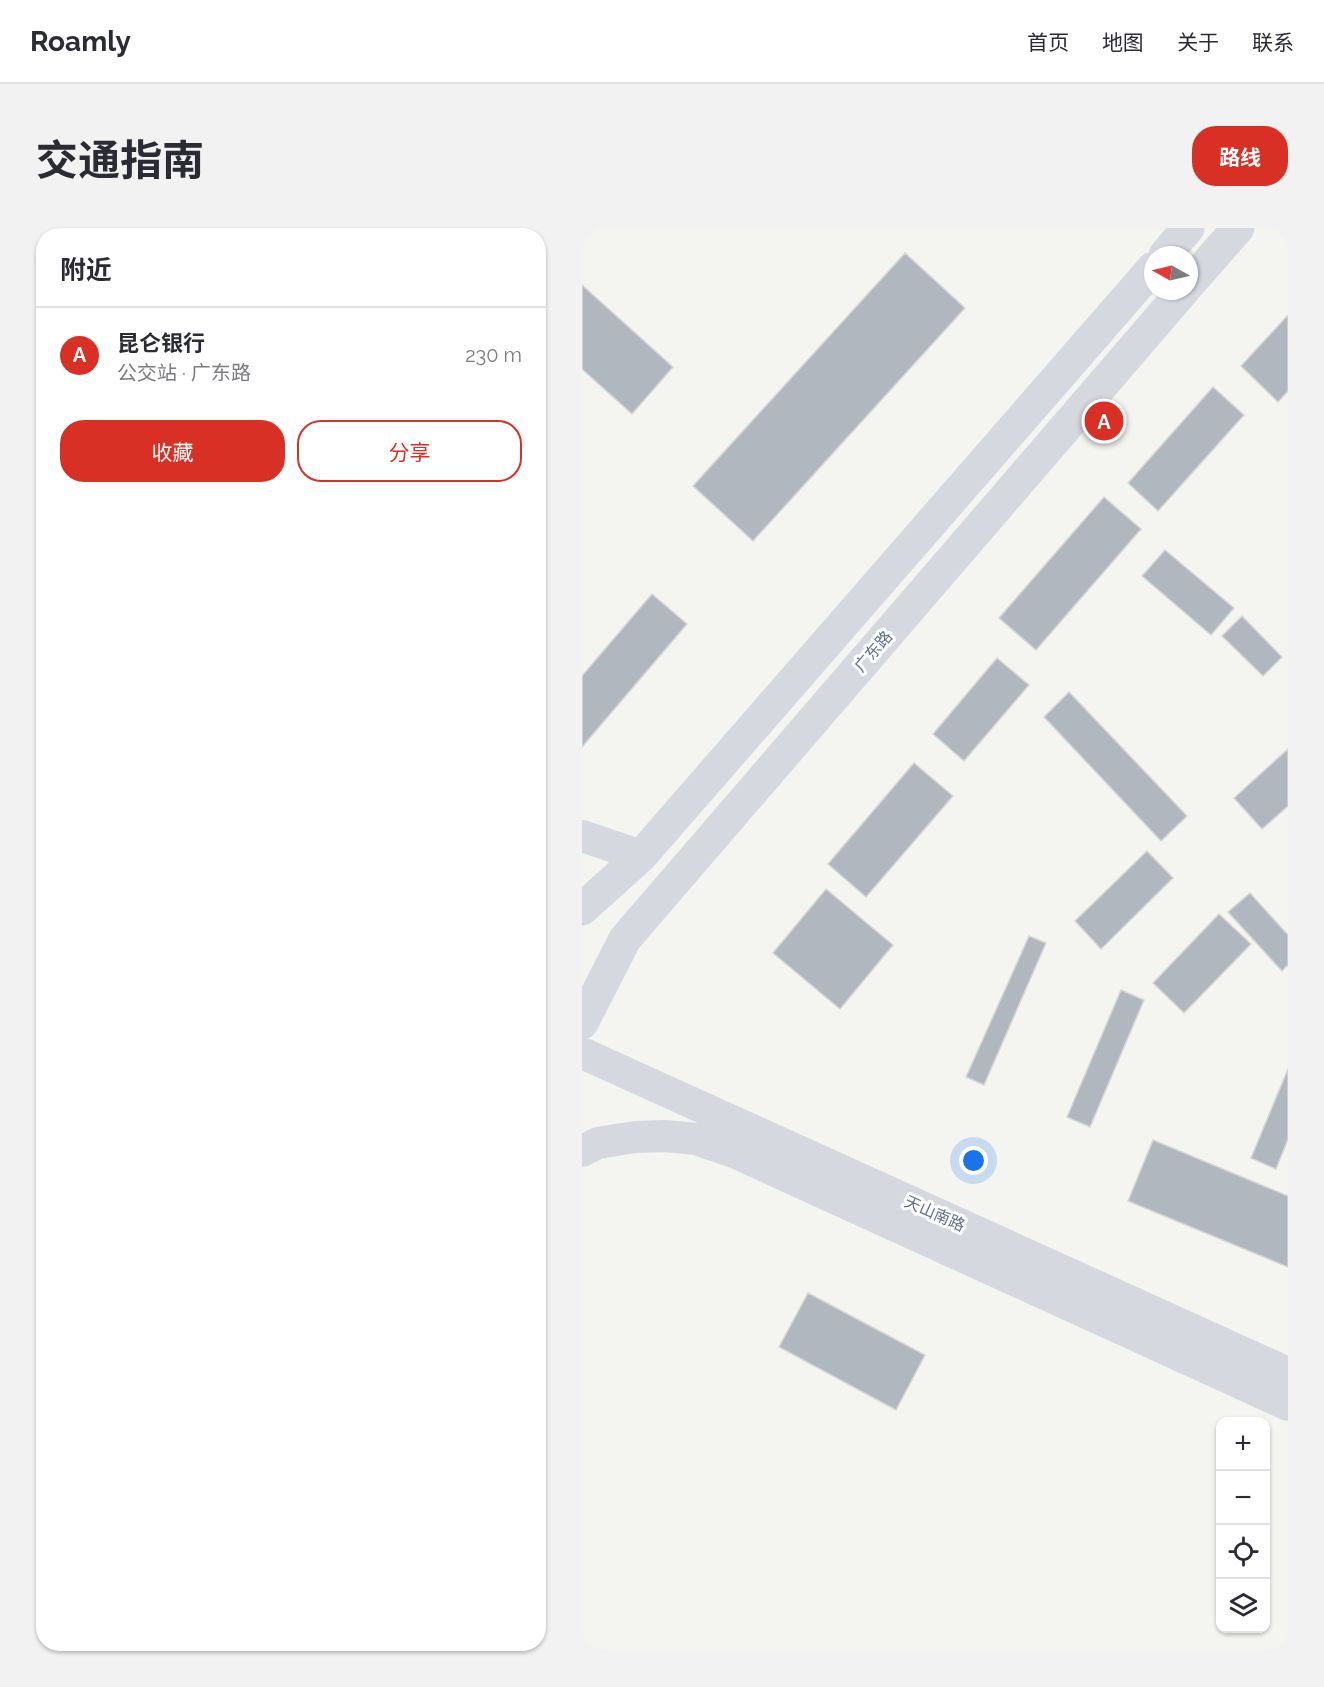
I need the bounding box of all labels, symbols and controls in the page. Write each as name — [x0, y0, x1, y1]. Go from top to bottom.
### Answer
text: Roamly — [30, 25, 131, 58]
text: 首页 — [1027, 30, 1069, 55]
text: 地图 — [1102, 30, 1144, 55]
text: 关于 — [1177, 30, 1219, 55]
text: 联系 — [1252, 30, 1294, 55]
button: 路线 — [1192, 126, 1288, 186]
text: 交通指南 — [36, 136, 204, 185]
north arrow — [1144, 246, 1198, 300]
text: 附近 — [60, 255, 112, 285]
text: 昆仑银行 — [117, 330, 205, 356]
text: A — [73, 343, 86, 367]
text: 230 m — [465, 343, 522, 367]
text: 公交站 · 广东路 — [117, 361, 251, 385]
pin: A — [1084, 398, 1124, 444]
button: 收藏 — [60, 420, 285, 482]
button: 分享 — [297, 420, 522, 482]
street label: 广东路 — [850, 627, 896, 676]
your location — [959, 1146, 988, 1175]
street label: 天山南路 — [902, 1192, 968, 1235]
map controls — [1216, 1417, 1270, 1633]
button: + — [1216, 1417, 1270, 1471]
button: − — [1216, 1471, 1270, 1525]
button: locate — [1216, 1525, 1270, 1579]
button: layers — [1216, 1579, 1270, 1633]

